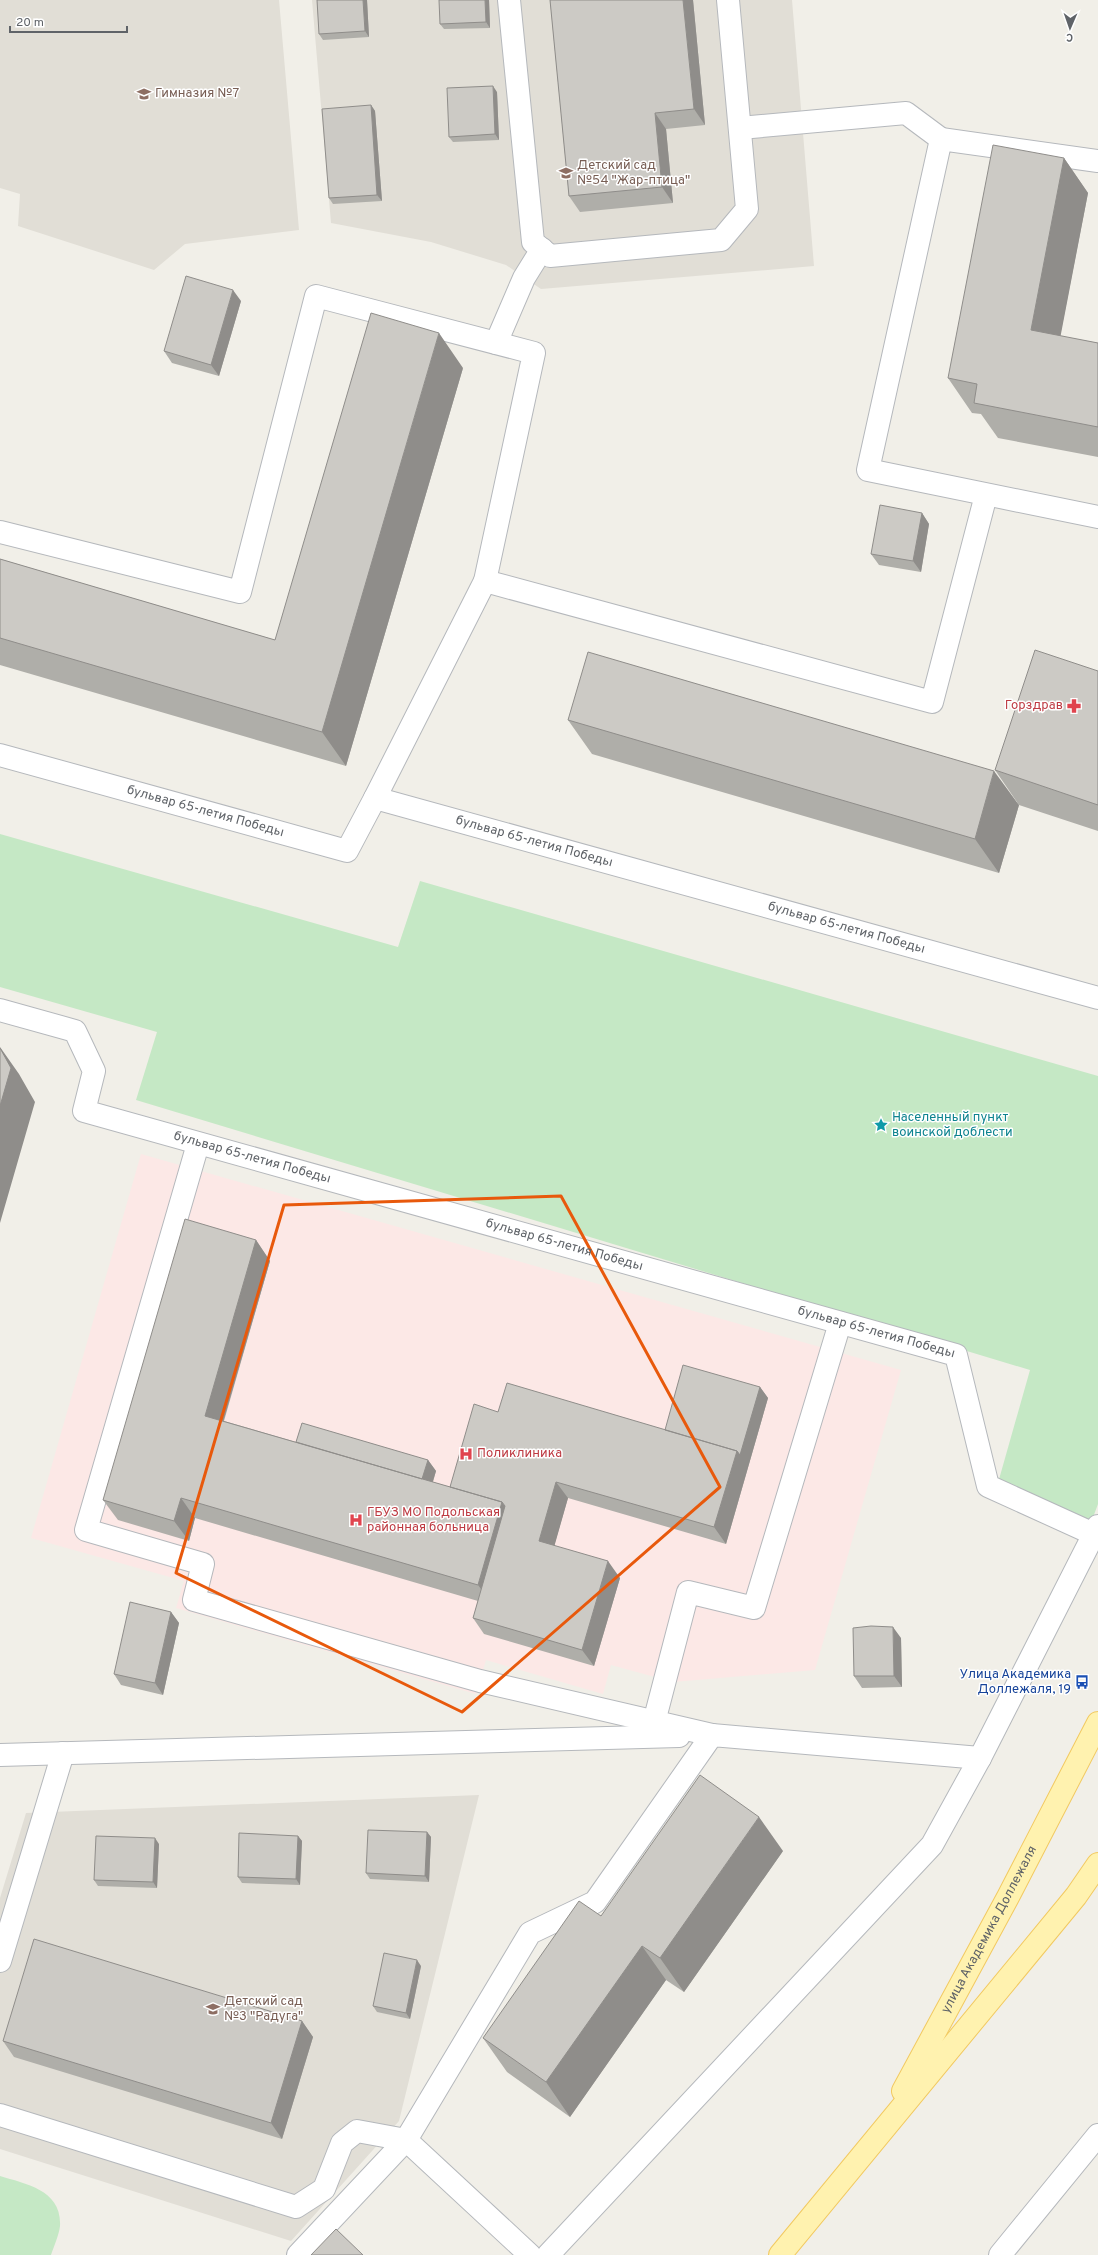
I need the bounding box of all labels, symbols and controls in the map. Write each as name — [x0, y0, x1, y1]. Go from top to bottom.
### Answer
scale bar — [10, 8, 127, 34]
north arrow — [1050, 8, 1090, 48]
text: 20 m — [16, 15, 44, 31]
text: С — [1066, 30, 1073, 44]
school or university icon: Гимназия №7 — [136, 86, 152, 102]
place label: Гимназия №7 — [155, 86, 239, 102]
place label: Детский сад №54 "Жар-птица" — [577, 158, 690, 189]
school or university icon: Детский сад №54 "Жар-птица" — [558, 165, 574, 181]
place label: Горздрав — [1005, 698, 1063, 714]
pharmacy icon: Горздрав — [1066, 698, 1082, 714]
street label: бульвар 65-летия Победы — [125, 782, 286, 841]
street label: бульвар 65-летия Победы — [454, 813, 614, 871]
street label: бульвар 65-летия Победы — [766, 899, 927, 958]
place label: Населенный пункт воинской доблести — [892, 1110, 1013, 1141]
place icon: Населенный пункт воинской доблести — [873, 1117, 889, 1133]
street label: бульвар 65-летия Победы — [172, 1128, 333, 1188]
street label: бульвар 65-летия Победы — [484, 1216, 645, 1275]
street label: бульвар 65-летия Победы — [796, 1303, 957, 1362]
hospital icon: Поликлиника — [458, 1446, 474, 1462]
place label: Поликлиника — [477, 1446, 562, 1462]
place label: ГБУЗ МО Подольская районная больница — [367, 1505, 500, 1536]
hospital icon: ГБУЗ МО Подольская районная больница — [348, 1512, 364, 1528]
place label: Улица Академика Доллежаля, 19 — [959, 1667, 1071, 1698]
bus stop icon: Улица Академика Доллежаля, 19 — [1074, 1674, 1090, 1690]
street label: улица Академика Доллежаля — [938, 1843, 1041, 2016]
place label: Детский сад №3 "Радуга" — [224, 1994, 303, 2025]
school or university icon: Детский сад №3 "Радуга" — [205, 2001, 221, 2017]

